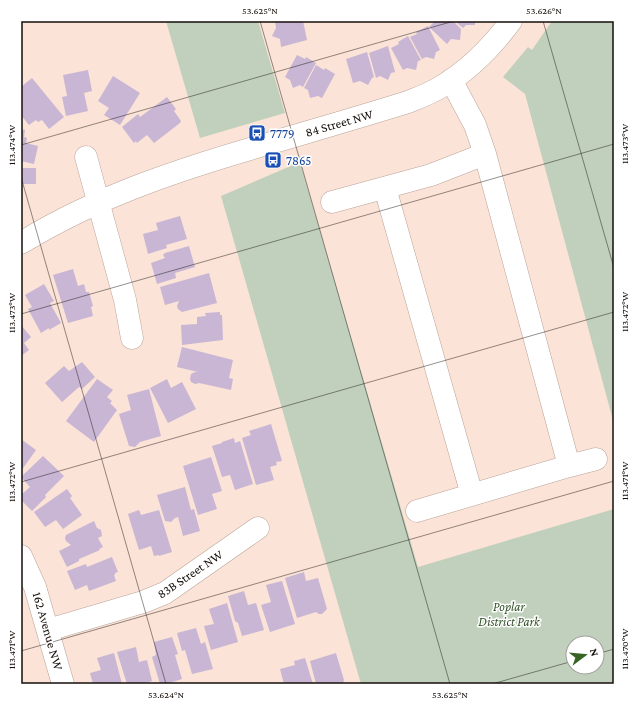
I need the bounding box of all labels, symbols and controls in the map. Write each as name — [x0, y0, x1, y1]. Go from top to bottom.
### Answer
text: 53.625°N — [242, 5, 278, 16]
text: 53.626°N — [526, 5, 562, 16]
street label: 84 Street NW — [304, 106, 375, 140]
bus stop icon: 7779 — [247, 123, 267, 143]
text: 113.473°W — [619, 123, 630, 164]
text: 113.474°W — [6, 124, 17, 165]
place label: 7779 — [270, 126, 295, 141]
bus stop icon: 7865 — [263, 150, 283, 170]
place label: 7865 — [286, 153, 311, 168]
text: 113.472°W — [619, 291, 630, 332]
text: 113.473°W — [6, 292, 17, 333]
text: 113.472°W — [6, 461, 17, 502]
text: 113.471°W — [619, 461, 630, 500]
street label: 83B Street NW — [154, 547, 226, 601]
street label: 162 Avenue NW — [30, 590, 66, 672]
park label: Poplar District Park — [478, 599, 541, 629]
text: 113.470°W — [619, 628, 630, 670]
text: 113.471°W — [6, 630, 17, 669]
north arrow — [565, 635, 605, 675]
text: N — [588, 647, 602, 658]
text: 53.624°N — [148, 689, 185, 700]
text: 53.625°N — [432, 689, 468, 700]

